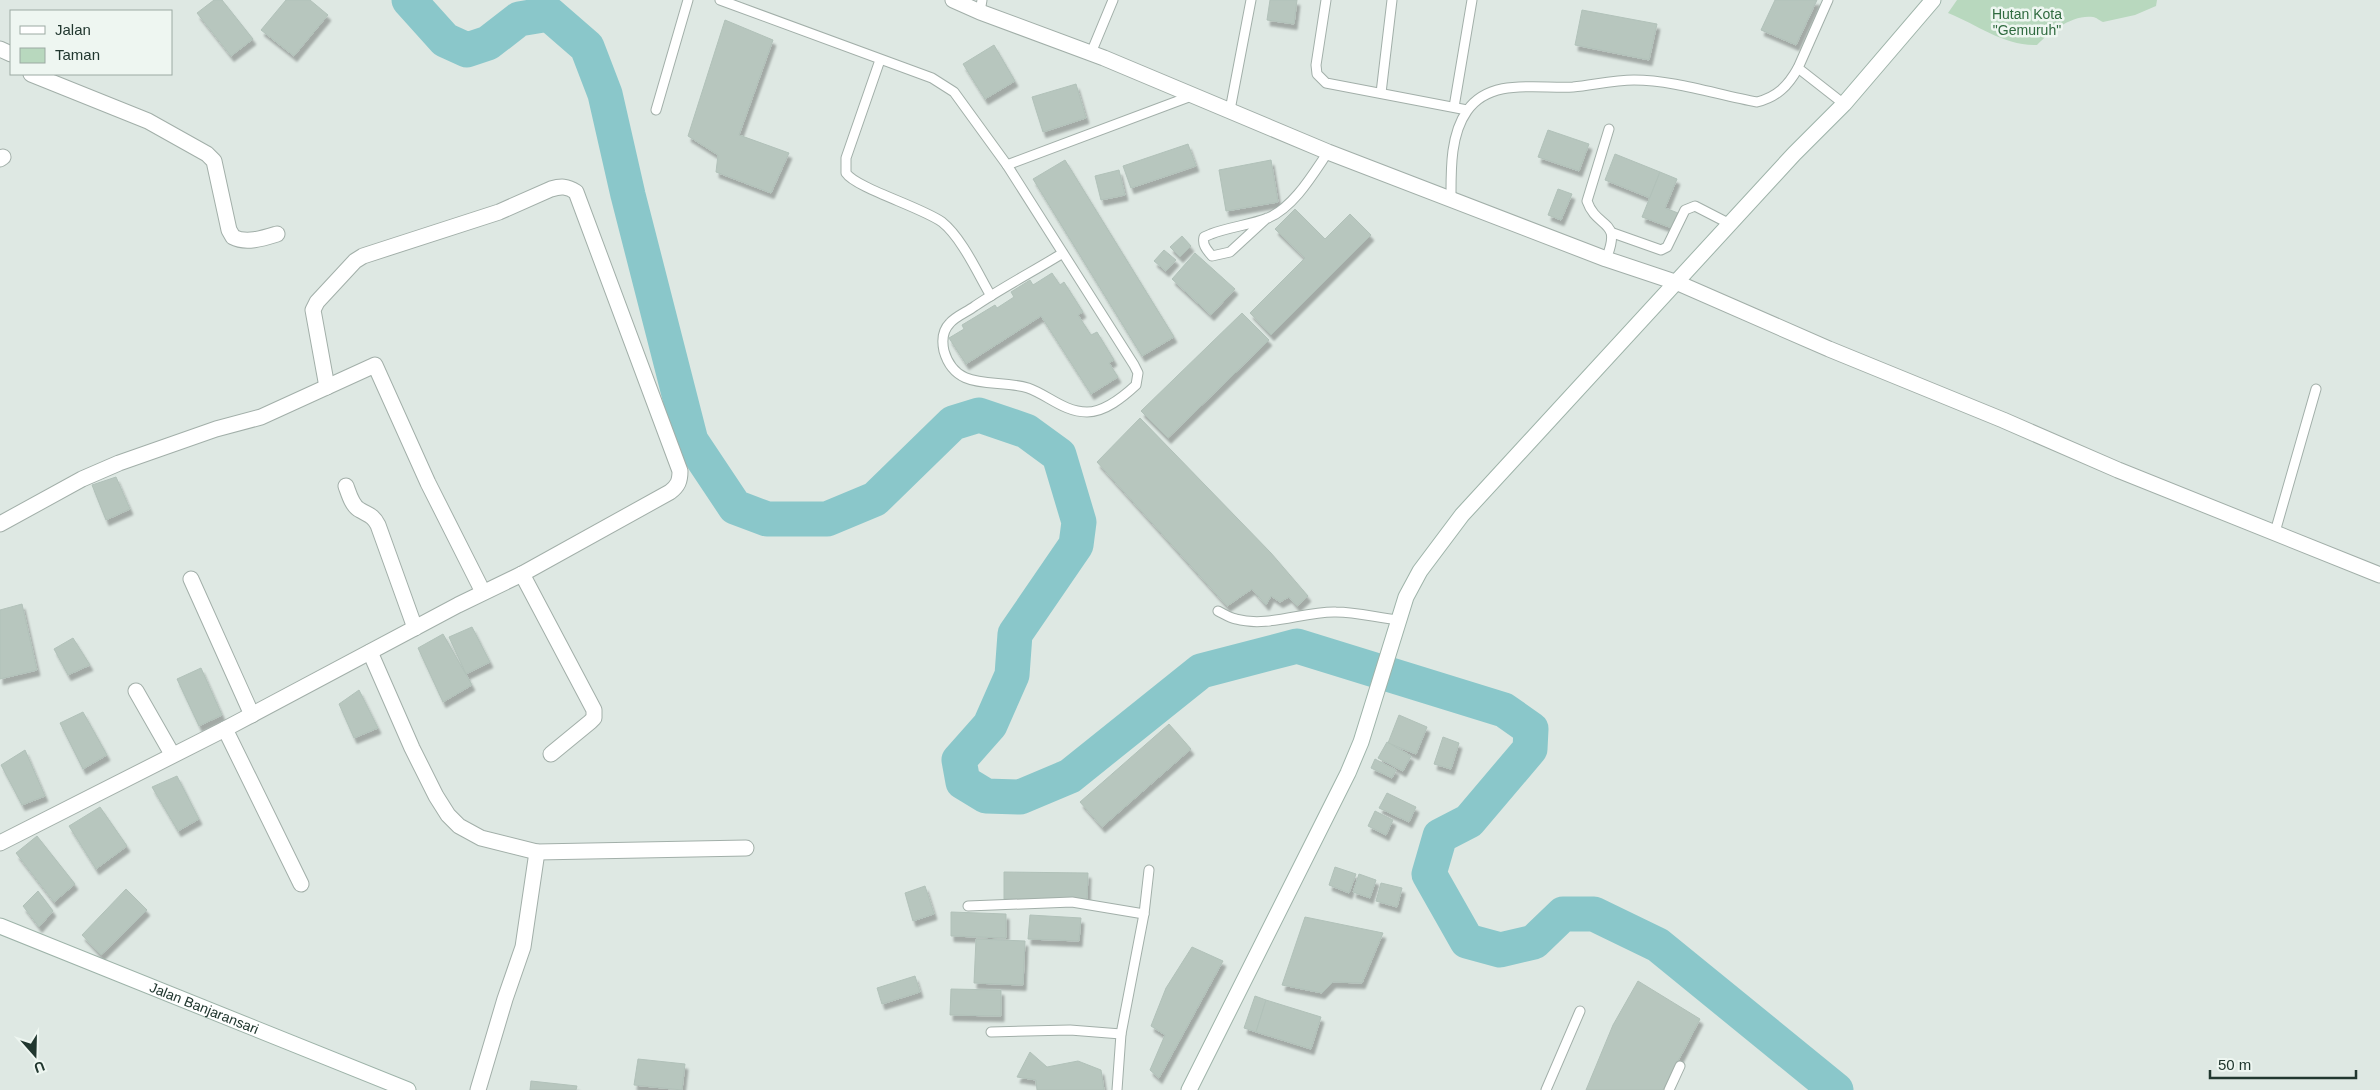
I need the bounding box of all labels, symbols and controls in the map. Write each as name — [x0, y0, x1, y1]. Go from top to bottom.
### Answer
park label: Hutan Kota "Gemuruh" — [1992, 6, 2062, 38]
legend — [10, 10, 172, 75]
text: Jalan — [55, 21, 91, 38]
text: Taman — [55, 46, 100, 63]
street label: Jalan Banjaransari — [147, 979, 261, 1037]
north arrow — [10, 1030, 60, 1080]
scale bar — [2210, 1048, 2356, 1080]
text: 50 m — [2218, 1056, 2251, 1073]
text: U — [32, 1058, 47, 1076]

